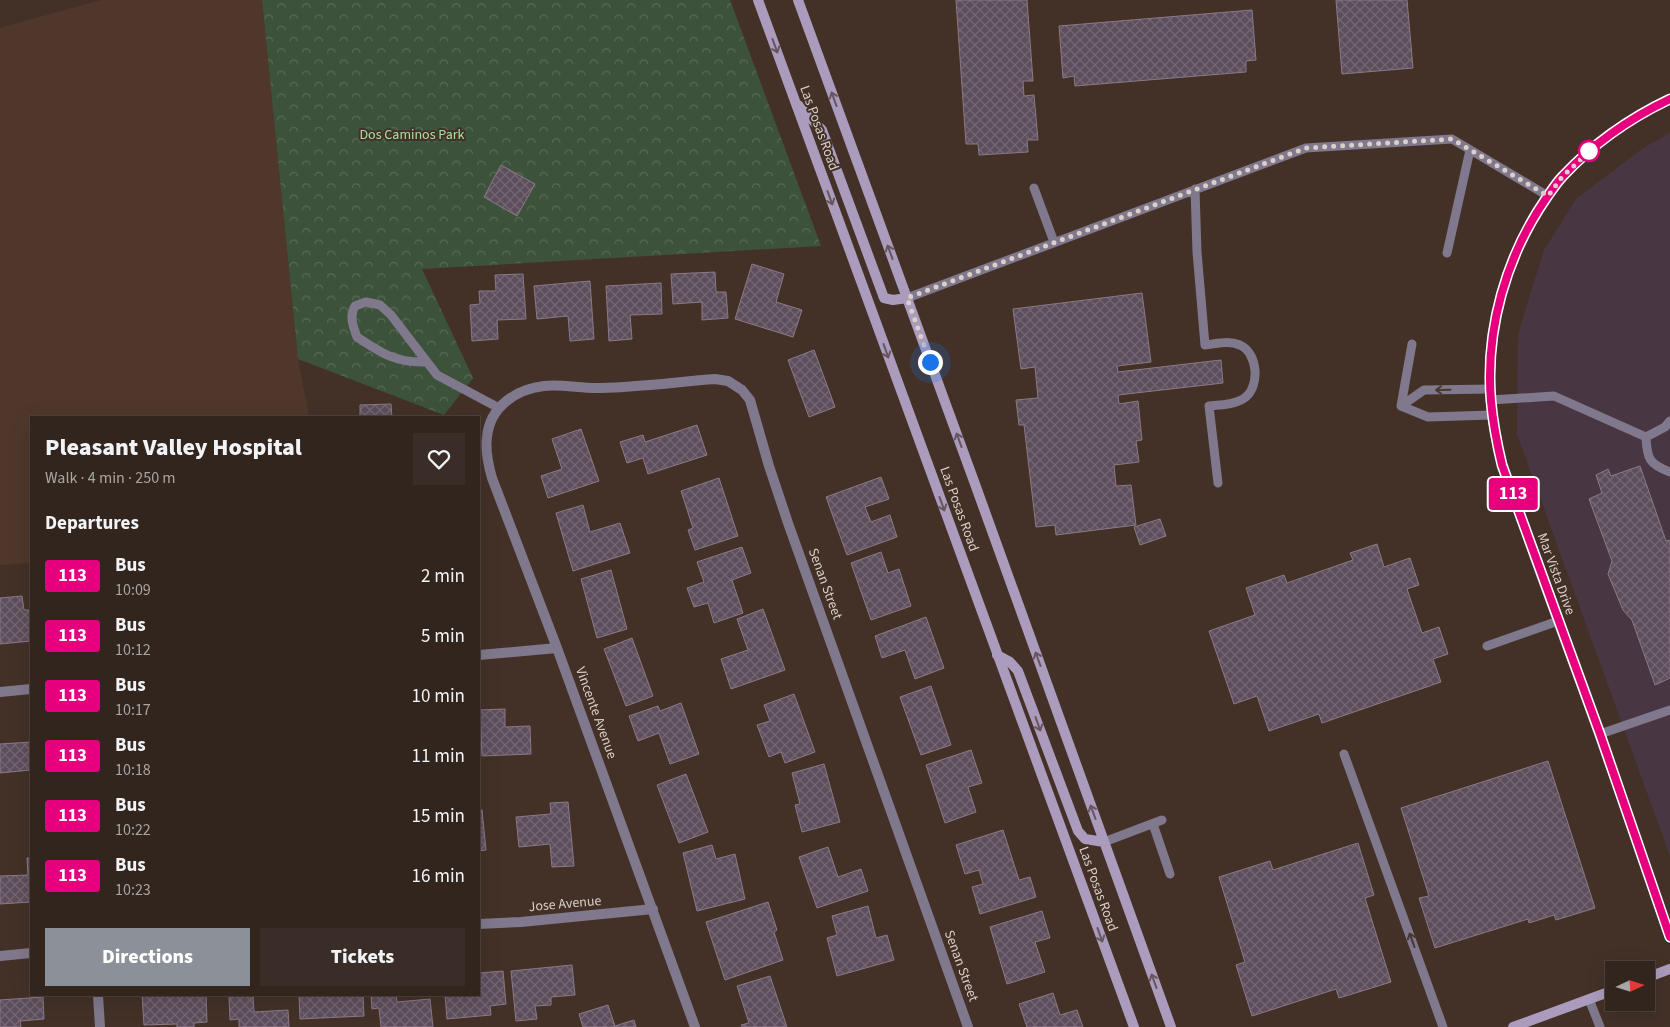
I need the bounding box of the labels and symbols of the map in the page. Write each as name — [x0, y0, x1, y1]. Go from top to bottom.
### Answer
one-way arrow — [771, 38, 780, 53]
street label: Las Posas Road — [794, 83, 844, 173]
one-way arrow — [829, 92, 838, 107]
park label: Dos Caminos Park — [360, 125, 465, 145]
unlabelled marker — [1578, 140, 1600, 162]
one-way arrow — [826, 190, 835, 206]
one-way arrow — [885, 245, 894, 260]
one-way arrow — [882, 343, 891, 358]
your location — [918, 350, 943, 375]
one-way arrow — [1435, 385, 1452, 395]
one-way arrow — [954, 433, 963, 448]
street label: Las Posas Road — [934, 464, 984, 554]
line badge: 113 — [1484, 478, 1542, 510]
one-way arrow — [938, 495, 947, 511]
street label: Mar Vista Drive — [1532, 530, 1580, 618]
street label: Senan Street — [803, 545, 847, 623]
one-way arrow — [1033, 652, 1042, 667]
street label: Vincente Avenue — [570, 664, 622, 762]
one-way arrow — [1034, 716, 1043, 731]
one-way arrow — [1088, 805, 1097, 820]
street label: Las Posas Road — [1073, 844, 1123, 934]
street label: Jose Avenue — [528, 891, 602, 917]
street label: Senan Street — [939, 927, 983, 1005]
one-way arrow — [1096, 927, 1105, 942]
one-way arrow — [1407, 933, 1416, 949]
north arrow — [1605, 961, 1655, 1011]
one-way arrow — [1149, 974, 1158, 989]

